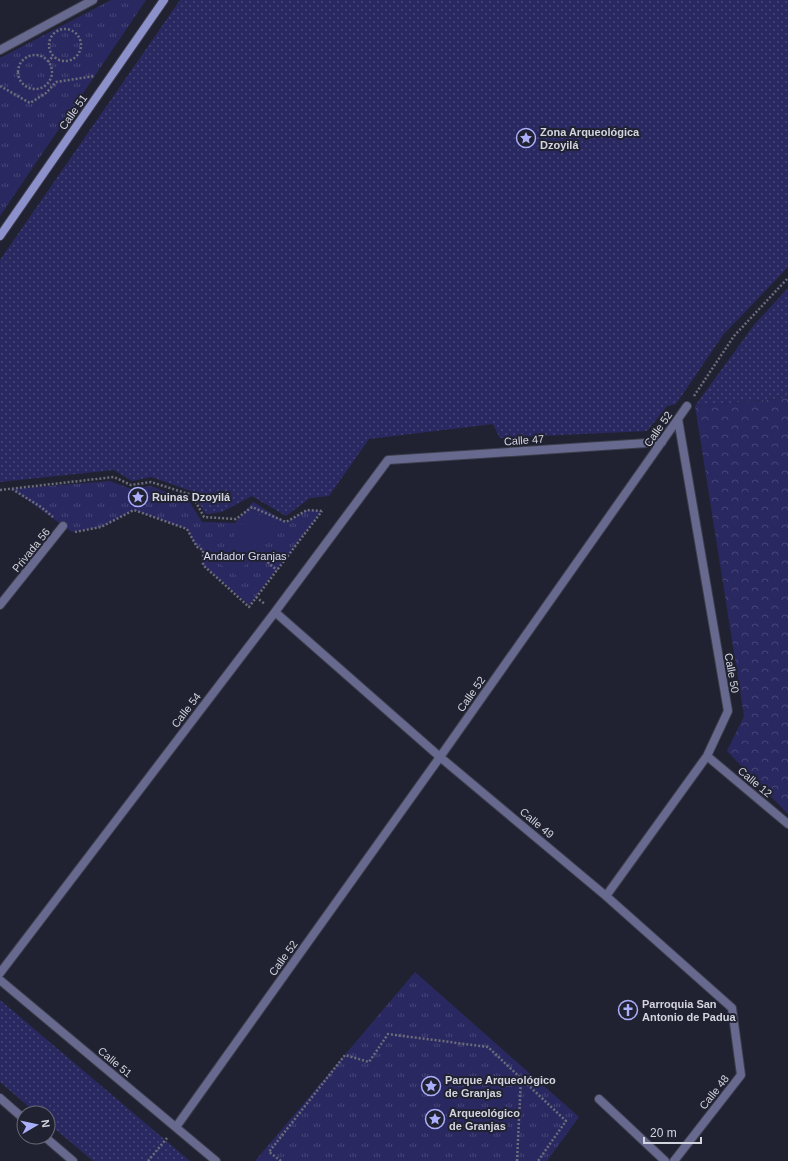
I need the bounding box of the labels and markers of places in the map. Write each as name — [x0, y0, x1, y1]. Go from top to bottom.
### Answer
place label: Zona Arqueológica Dzoyilá — [540, 126, 640, 151]
place icon: Zona Arqueológica Dzoyilá — [515, 127, 537, 149]
place icon: Ruinas Dzoyilá — [127, 486, 149, 508]
place label: Ruinas Dzoyilá — [152, 491, 231, 503]
place label: Parroquia San Antonio de Padua — [642, 998, 736, 1023]
church icon: Parroquia San Antonio de Padua — [617, 999, 639, 1021]
place label: Parque Arqueológico de Granjas — [445, 1074, 556, 1099]
place icon: Parque Arqueológico de Granjas — [420, 1075, 442, 1097]
place label: Arqueológico de Granjas — [449, 1107, 520, 1132]
place icon: Arqueológico de Granjas — [424, 1108, 446, 1130]

